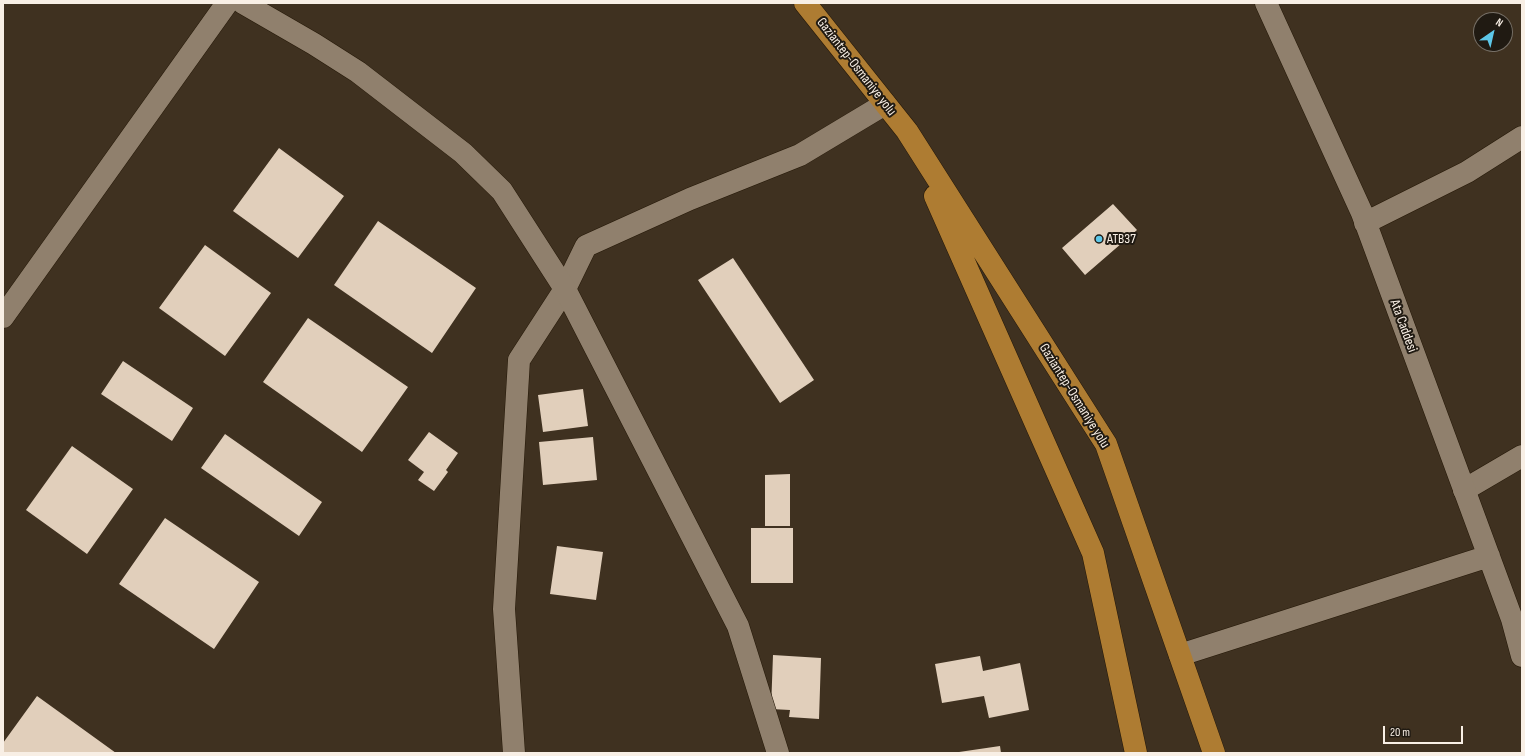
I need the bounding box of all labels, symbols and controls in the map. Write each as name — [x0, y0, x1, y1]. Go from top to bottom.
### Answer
north arrow — [1473, 12, 1513, 52]
street label: Gaziantep-Osmaniye yolu — [813, 15, 899, 119]
text: N — [1493, 15, 1506, 29]
place label: ATB37 — [1107, 231, 1136, 247]
marker: ATB37 — [1094, 234, 1104, 244]
street label: Ata Caddesi — [1386, 297, 1420, 355]
street label: Gaziantep-Osmaniye yolu — [1035, 341, 1113, 451]
scale bar — [1385, 718, 1465, 744]
text: 20 m — [1390, 725, 1410, 740]

